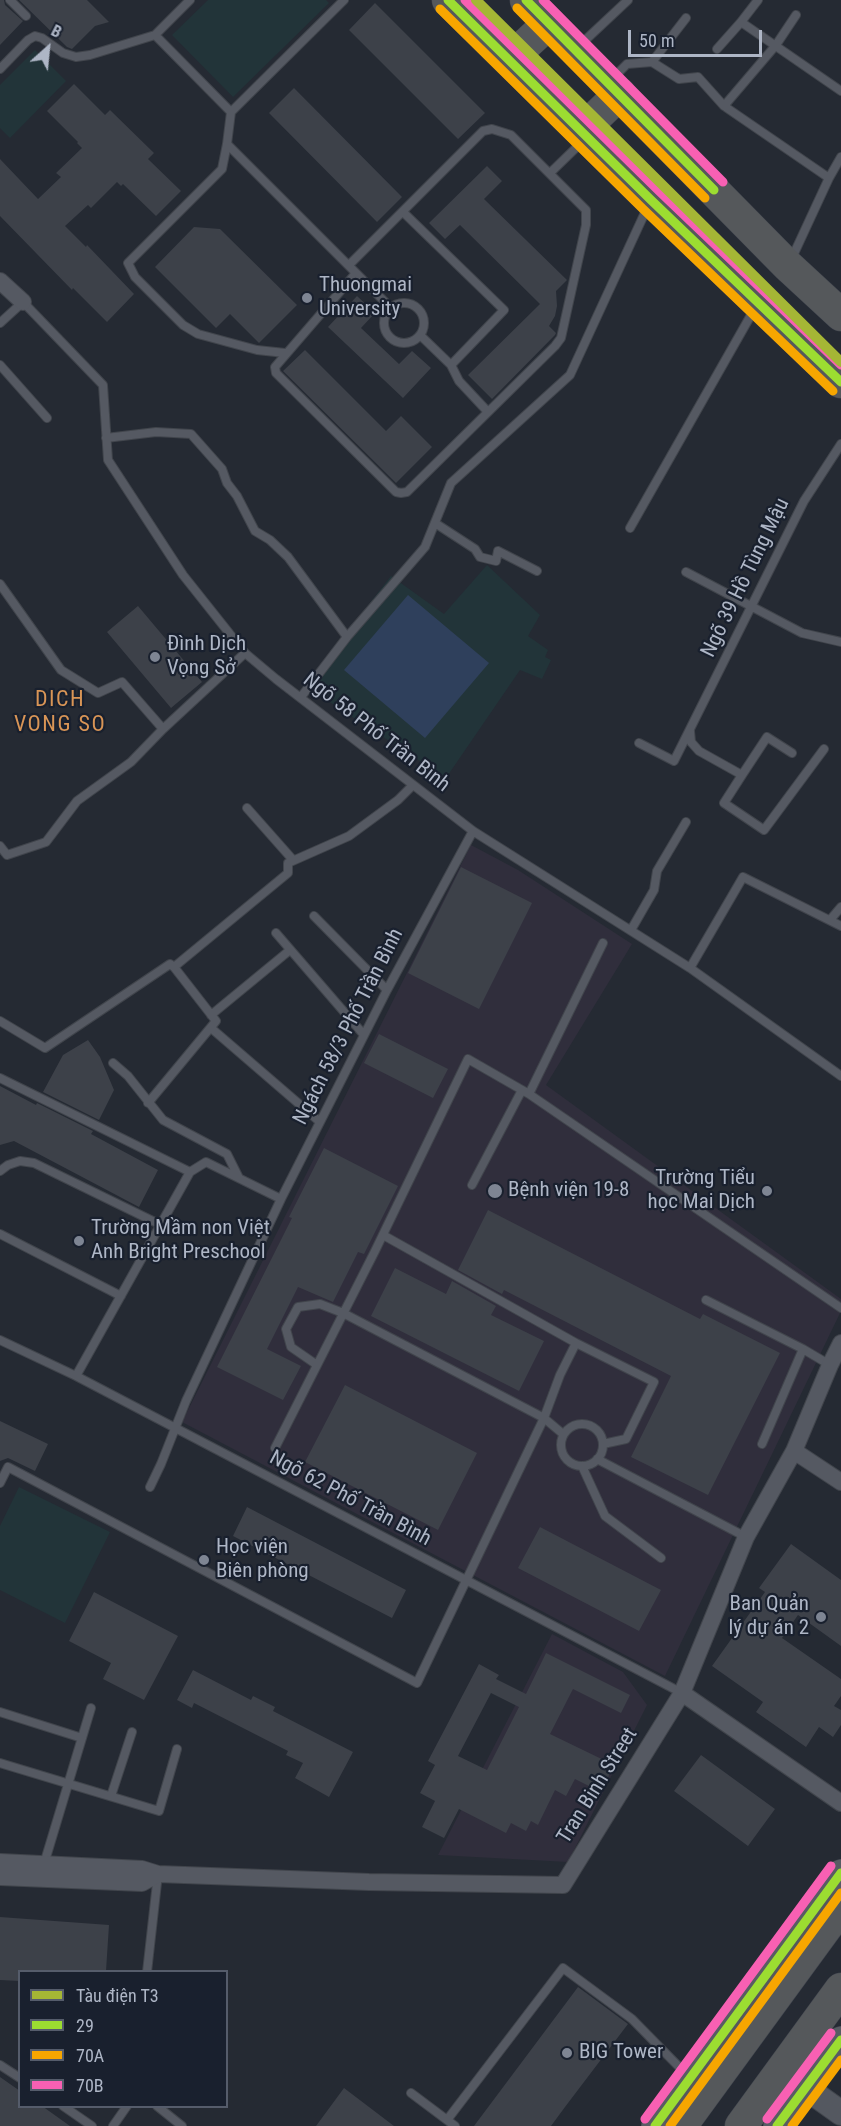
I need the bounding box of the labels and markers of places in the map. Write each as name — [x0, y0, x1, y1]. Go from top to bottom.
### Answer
place label: Thuongmai University — [319, 273, 412, 323]
marker: Thuongmai University — [300, 291, 314, 305]
place label: Đình Dịch Vọng Sở — [167, 632, 246, 682]
marker: Đình Dịch Vọng Sở — [148, 650, 162, 664]
place label: Trường Tiểu học Mai Dịch — [648, 1166, 755, 1216]
place label: Bệnh viện 19-8 — [508, 1178, 629, 1204]
marker: Bệnh viện 19-8 — [486, 1182, 504, 1200]
marker: Trường Tiểu học Mai Dịch — [760, 1184, 774, 1198]
place label: Trường Mầm non Việt Anh Bright Preschool — [91, 1216, 270, 1266]
marker: Trường Mầm non Việt Anh Bright Preschool — [72, 1234, 86, 1248]
place label: Học viện Biên phòng — [216, 1535, 309, 1585]
marker: Học viện Biên phòng — [197, 1553, 211, 1567]
place label: Ban Quản lý dự án 2 — [728, 1592, 809, 1642]
marker: Ban Quản lý dự án 2 — [814, 1610, 828, 1624]
place label: BIG Tower — [579, 2040, 663, 2066]
marker: BIG Tower — [560, 2046, 574, 2060]

